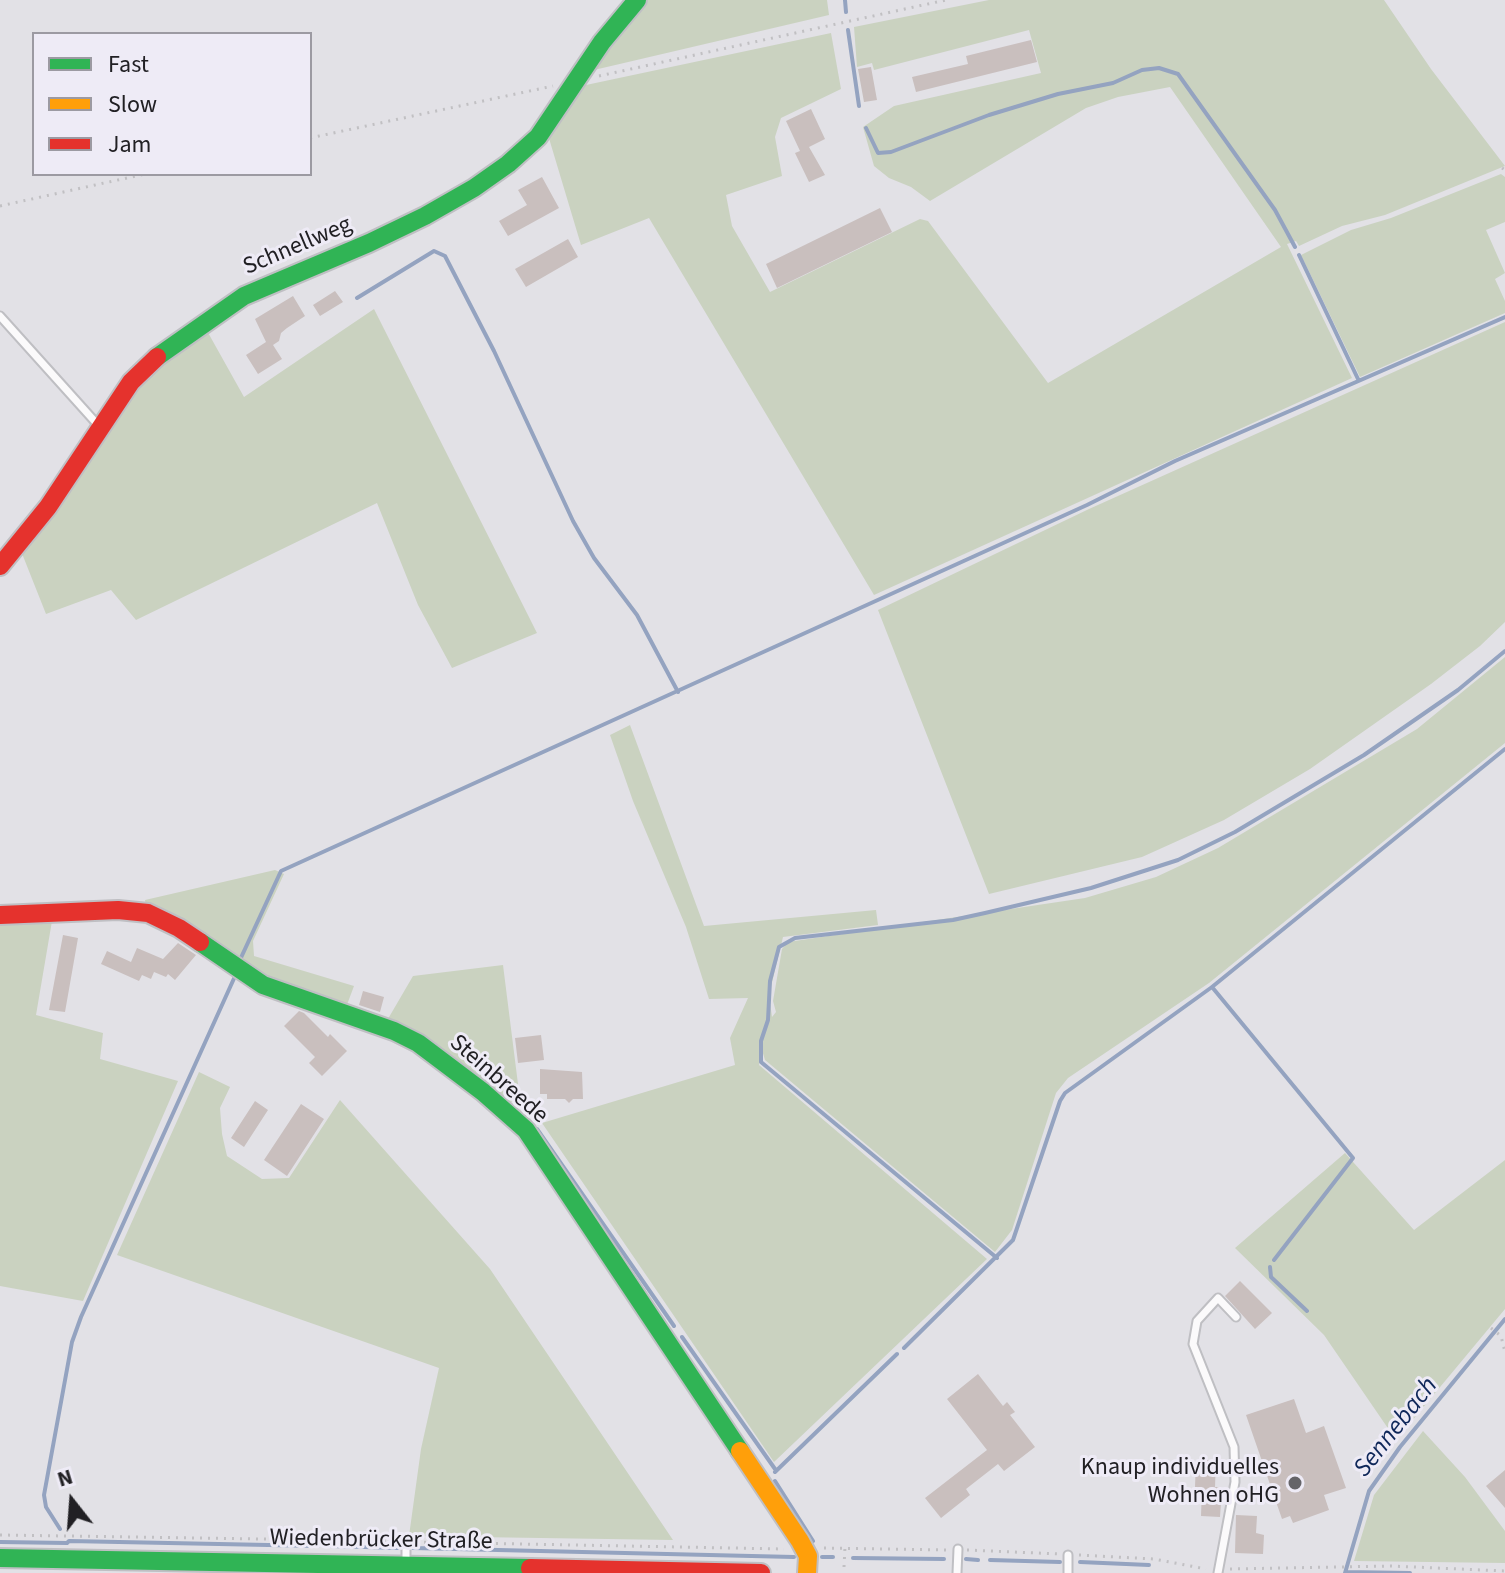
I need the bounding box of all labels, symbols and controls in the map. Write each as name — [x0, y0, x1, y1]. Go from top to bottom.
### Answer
legend — [32, 32, 312, 176]
text: Fast — [108, 47, 149, 82]
text: Slow — [108, 87, 157, 122]
text: Jam — [108, 127, 152, 162]
street label: Schnellweg — [239, 211, 357, 283]
street label: Steinbreede — [443, 1029, 553, 1131]
water label: Sennebach — [1348, 1372, 1446, 1484]
place label: Knaup individuelles Wohnen oHG — [1081, 1455, 1279, 1511]
north arrow — [32, 1461, 112, 1541]
text: N — [53, 1461, 77, 1495]
marker: Knaup individuelles Wohnen oHG — [1286, 1474, 1304, 1492]
street label: Wiedenbrücker Straße — [269, 1525, 493, 1557]

